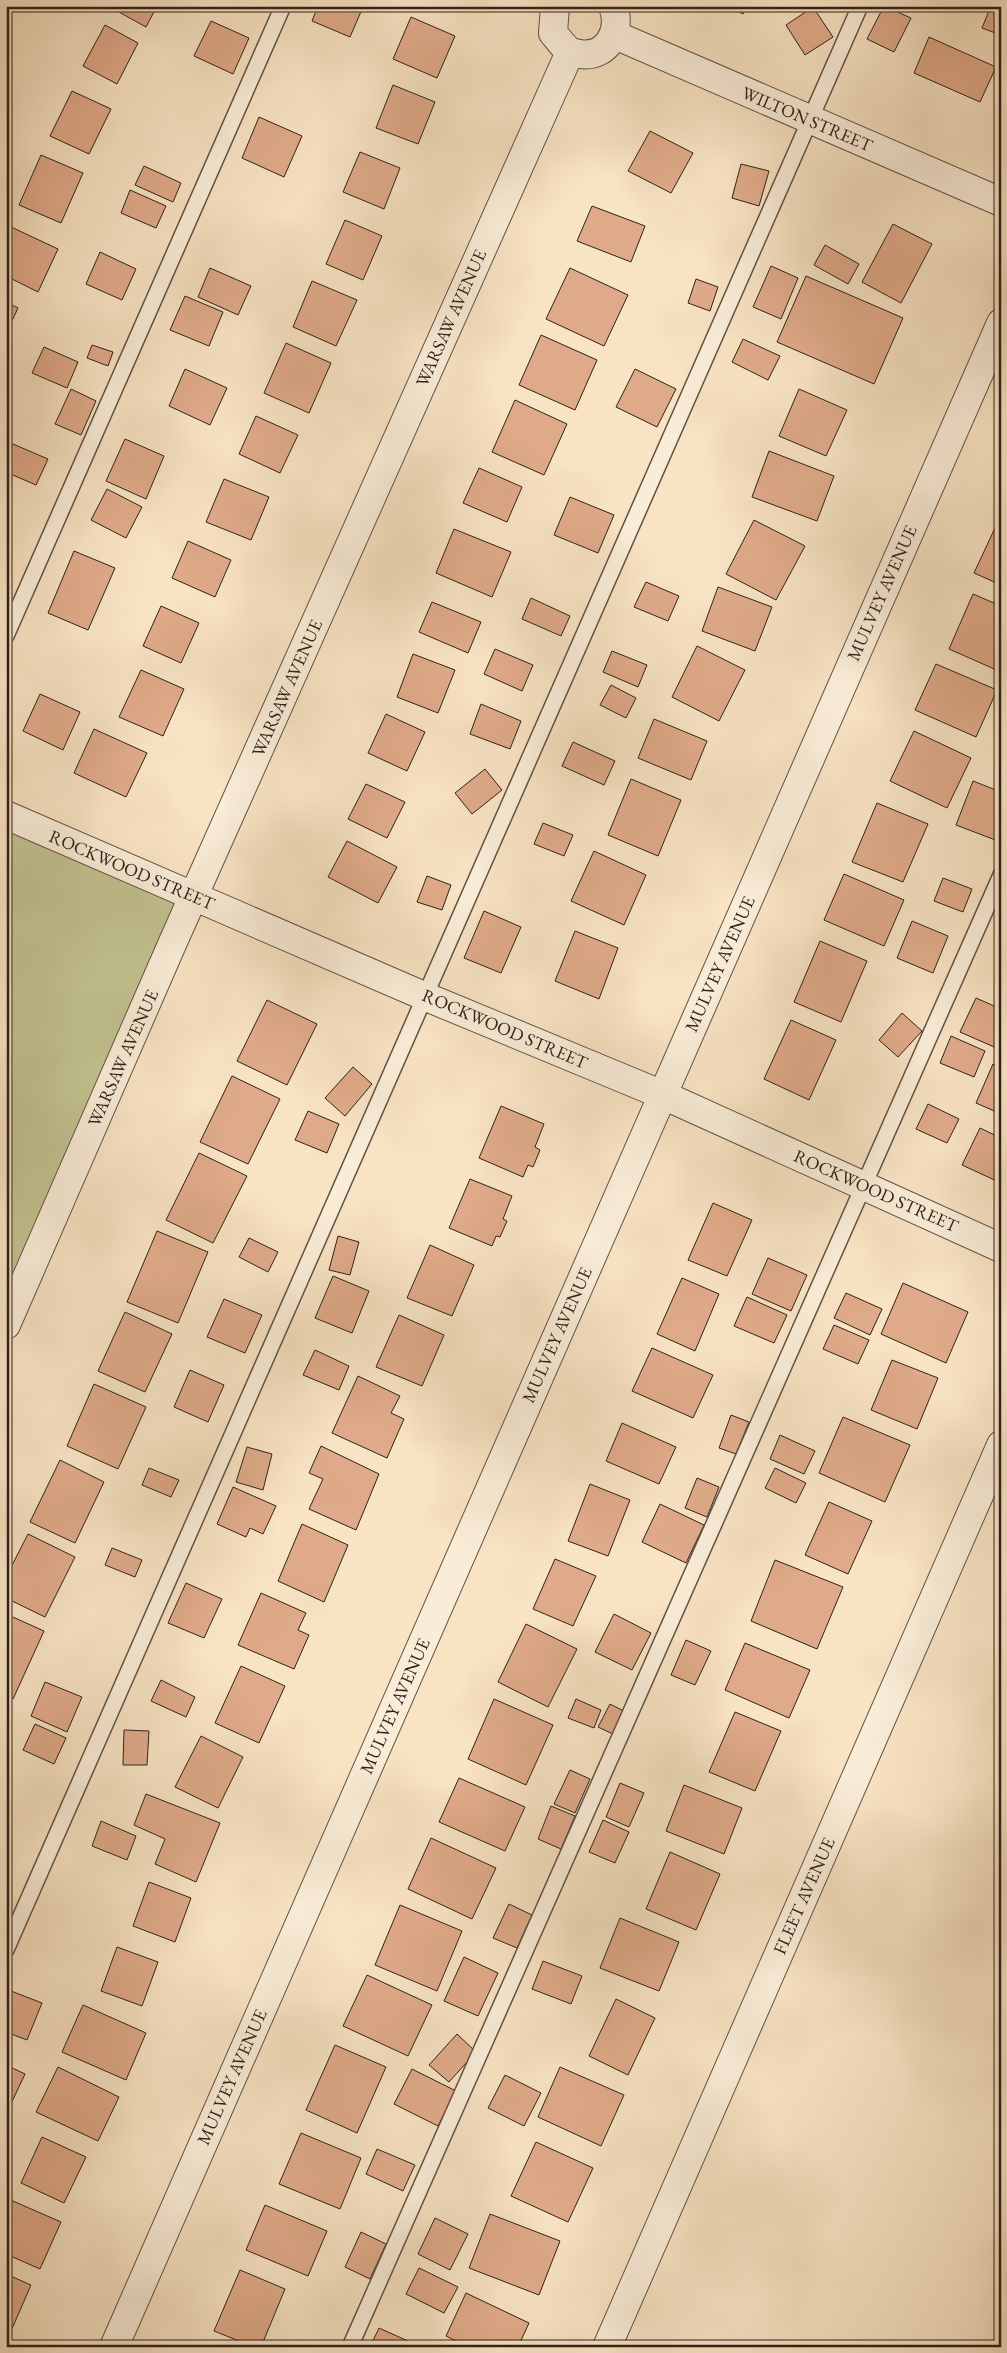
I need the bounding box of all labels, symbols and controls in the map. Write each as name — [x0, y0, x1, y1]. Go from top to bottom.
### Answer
street label: WILTON STREET — [738, 81, 877, 157]
street label: WARSAW AVENUE — [410, 246, 491, 390]
street label: MULVEY AVENUE — [841, 521, 922, 664]
street label: WARSAW AVENUE — [246, 616, 327, 760]
street label: ROCKWOOD STREET — [46, 824, 219, 915]
street label: MULVEY AVENUE — [679, 892, 760, 1035]
street label: ROCKWOOD STREET — [419, 983, 592, 1074]
street label: WARSAW AVENUE — [82, 986, 163, 1130]
street label: ROCKWOOD STREET — [790, 1144, 963, 1238]
street label: MULVEY AVENUE — [516, 1263, 597, 1406]
street label: MULVEY AVENUE — [354, 1634, 435, 1777]
street label: FLEET AVENUE — [767, 1834, 840, 1958]
street label: MULVEY AVENUE — [191, 2005, 272, 2148]

